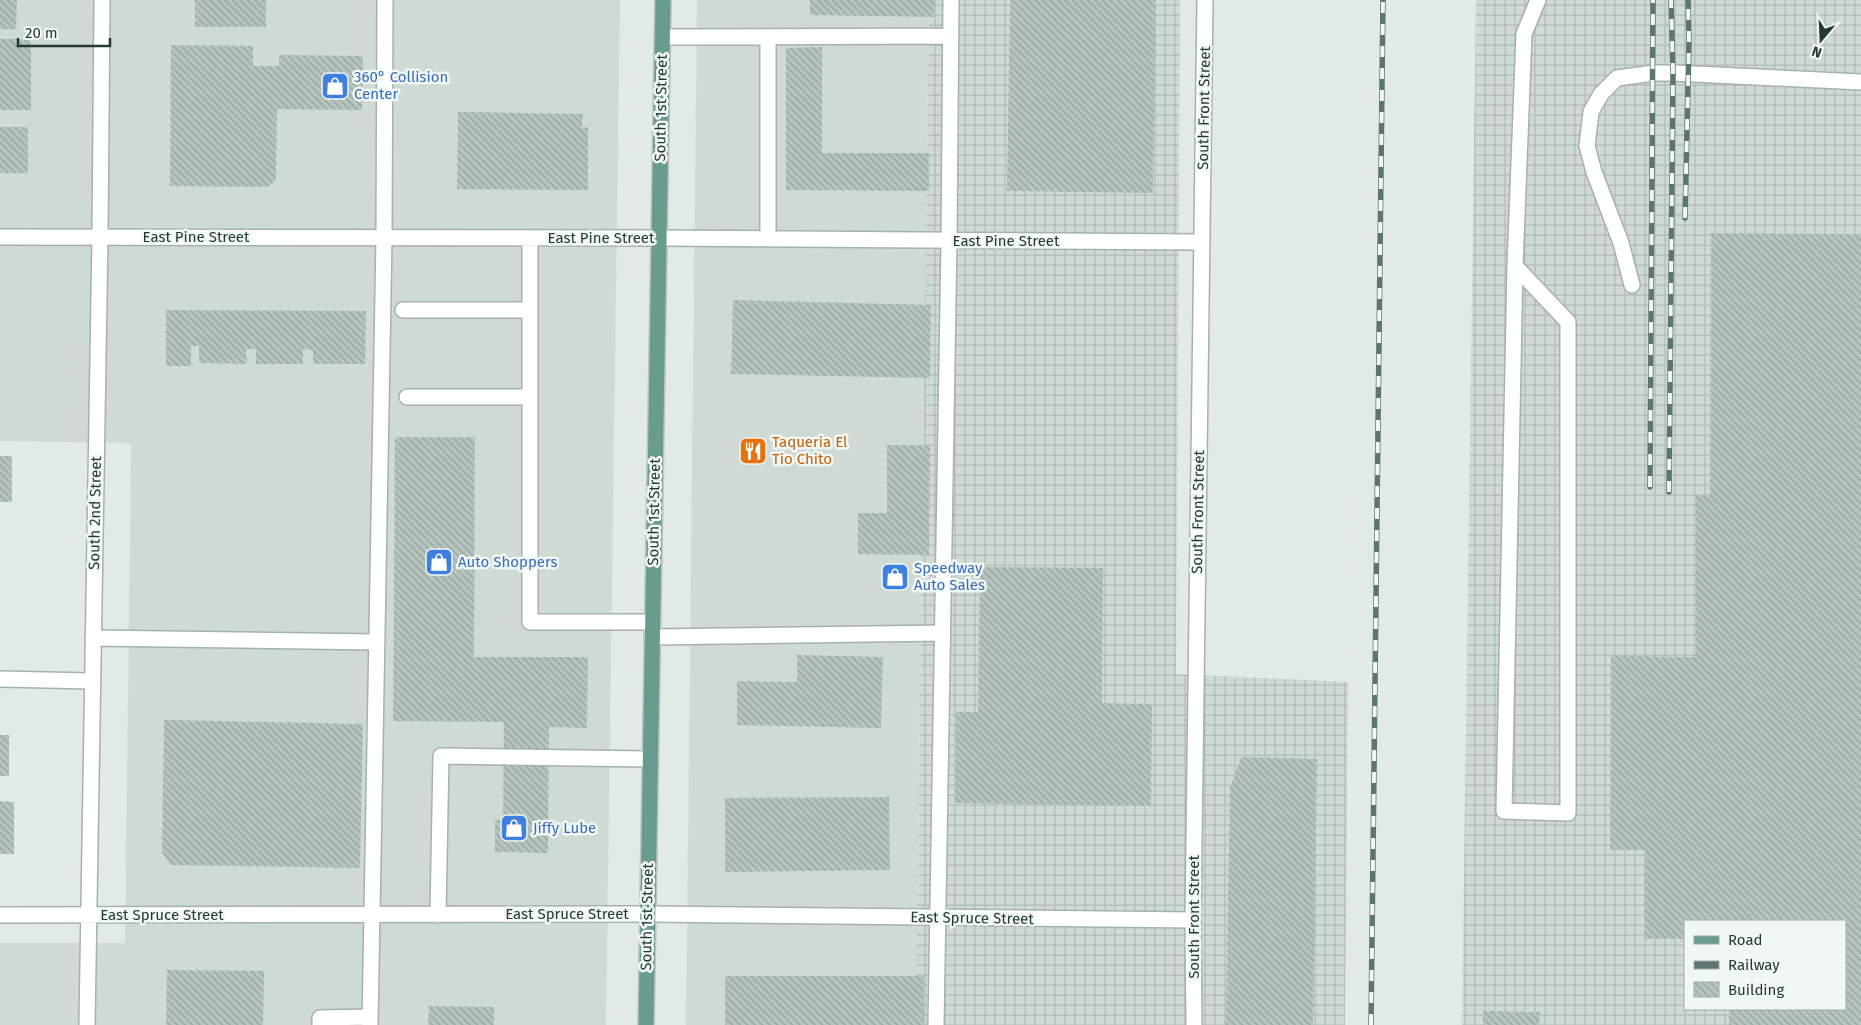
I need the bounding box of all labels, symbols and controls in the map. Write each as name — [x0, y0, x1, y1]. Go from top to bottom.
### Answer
scale bar — [18, 15, 110, 47]
north arrow — [1796, 15, 1846, 65]
text: 20 m — [25, 24, 58, 42]
text: N — [1810, 42, 1824, 61]
street label: South Front Street — [1194, 45, 1214, 170]
street label: South 1st Street — [651, 54, 671, 162]
place label: 360° Collision Center — [354, 68, 448, 103]
shop icon: 360° Collision Center — [320, 71, 350, 101]
street label: East Pine Street — [143, 228, 250, 246]
street label: East Pine Street — [548, 229, 655, 247]
street label: East Pine Street — [953, 232, 1060, 250]
place label: Taqueria El Tio Chito — [772, 433, 848, 468]
restaurant icon: Taqueria El Tio Chito — [738, 436, 768, 466]
street label: South Front Street — [1188, 449, 1208, 574]
street label: South 2nd Street — [85, 455, 105, 570]
street label: South 1st Street — [644, 458, 664, 566]
shop icon: Auto Shoppers — [424, 547, 454, 577]
place label: Auto Shoppers — [458, 553, 558, 571]
place label: Speedway Auto Sales — [914, 559, 985, 594]
shop icon: Speedway Auto Sales — [880, 562, 910, 592]
shop icon: Jiffy Lube — [499, 813, 529, 843]
place label: Jiffy Lube — [533, 819, 596, 837]
street label: South Front Street — [1185, 855, 1203, 979]
street label: South 1st Street — [637, 863, 657, 971]
street label: East Spruce Street — [505, 905, 629, 923]
street label: East Spruce Street — [100, 906, 224, 924]
street label: East Spruce Street — [910, 908, 1035, 928]
legend — [1684, 920, 1846, 1010]
text: Road — [1728, 931, 1763, 949]
text: Railway — [1728, 956, 1780, 974]
text: Building — [1728, 981, 1784, 999]

